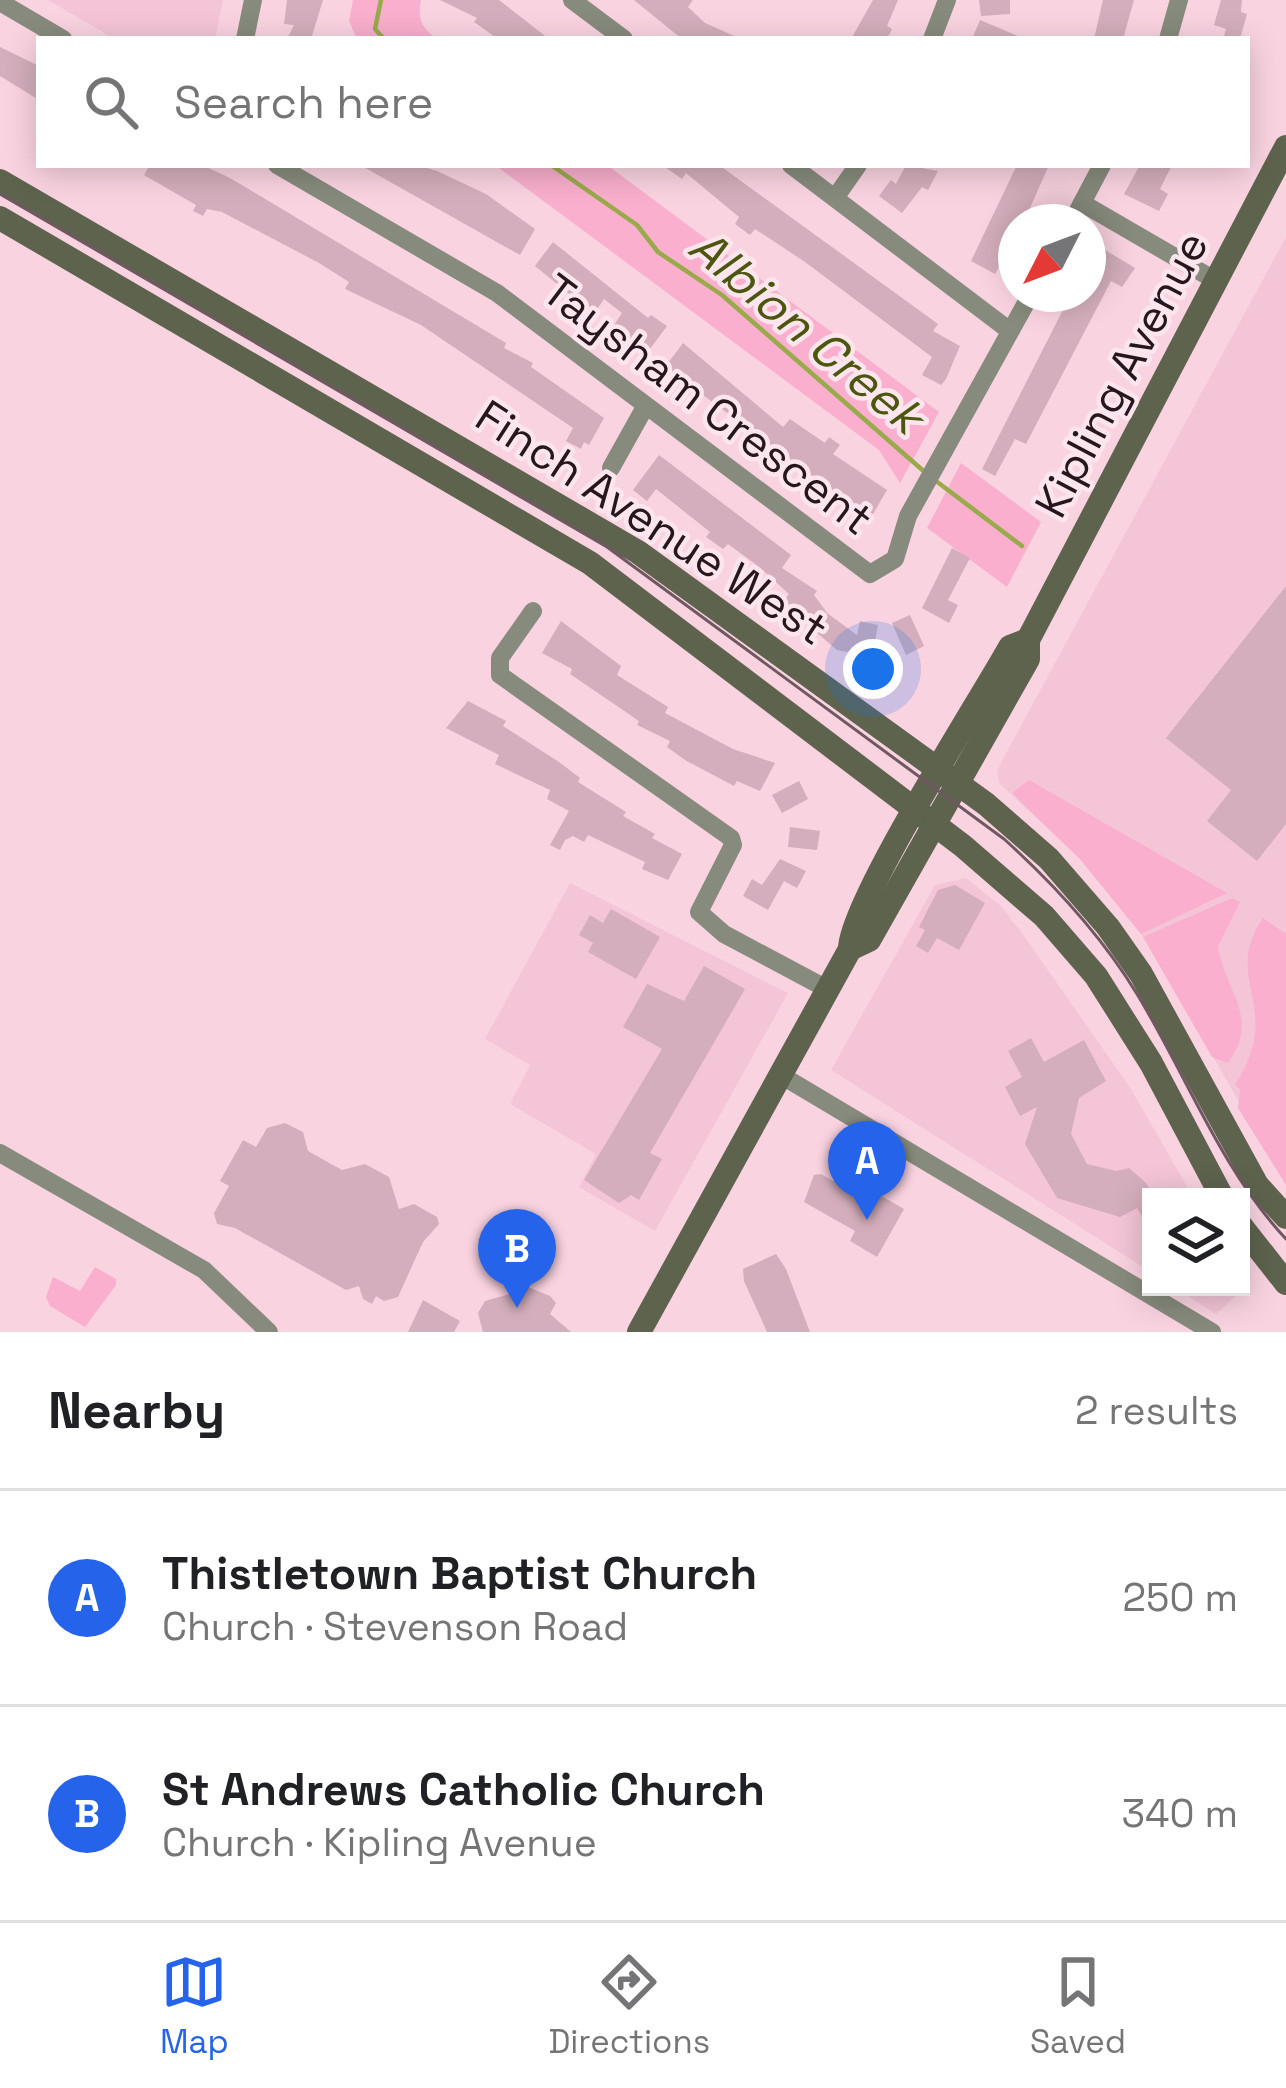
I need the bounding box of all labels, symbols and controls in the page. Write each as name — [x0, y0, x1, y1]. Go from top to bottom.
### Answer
search box — [36, 36, 1250, 168]
icon: search — [78, 69, 144, 135]
text: Search here — [174, 74, 433, 131]
north arrow — [998, 204, 1106, 312]
water label: Albion Creek — [677, 216, 940, 450]
street label: Kipling Avenue — [1022, 221, 1221, 527]
street label: Taysham Crescent — [531, 261, 884, 547]
street label: Finch Avenue West — [465, 387, 838, 657]
your location — [843, 639, 903, 699]
pin: A — [828, 1121, 906, 1220]
map controls — [1142, 1188, 1250, 1296]
button: layers — [1142, 1188, 1250, 1296]
pin: B — [478, 1209, 556, 1308]
text: Nearby — [48, 1378, 225, 1443]
text: 2 results — [1075, 1386, 1238, 1435]
text: Thistletown Baptist Church — [162, 1545, 757, 1602]
text: A — [75, 1573, 99, 1622]
text: 250 m — [1123, 1573, 1238, 1622]
text: Church · Stevenson Road — [162, 1602, 628, 1651]
text: St Andrews Catholic Church — [162, 1761, 765, 1818]
text: B — [74, 1789, 100, 1838]
text: 340 m — [1122, 1789, 1238, 1838]
text: Church · Kipling Avenue — [162, 1818, 597, 1867]
tab: Map — [160, 1949, 229, 2063]
tab: Directions — [548, 1949, 710, 2063]
tab: Saved — [1030, 1949, 1126, 2063]

